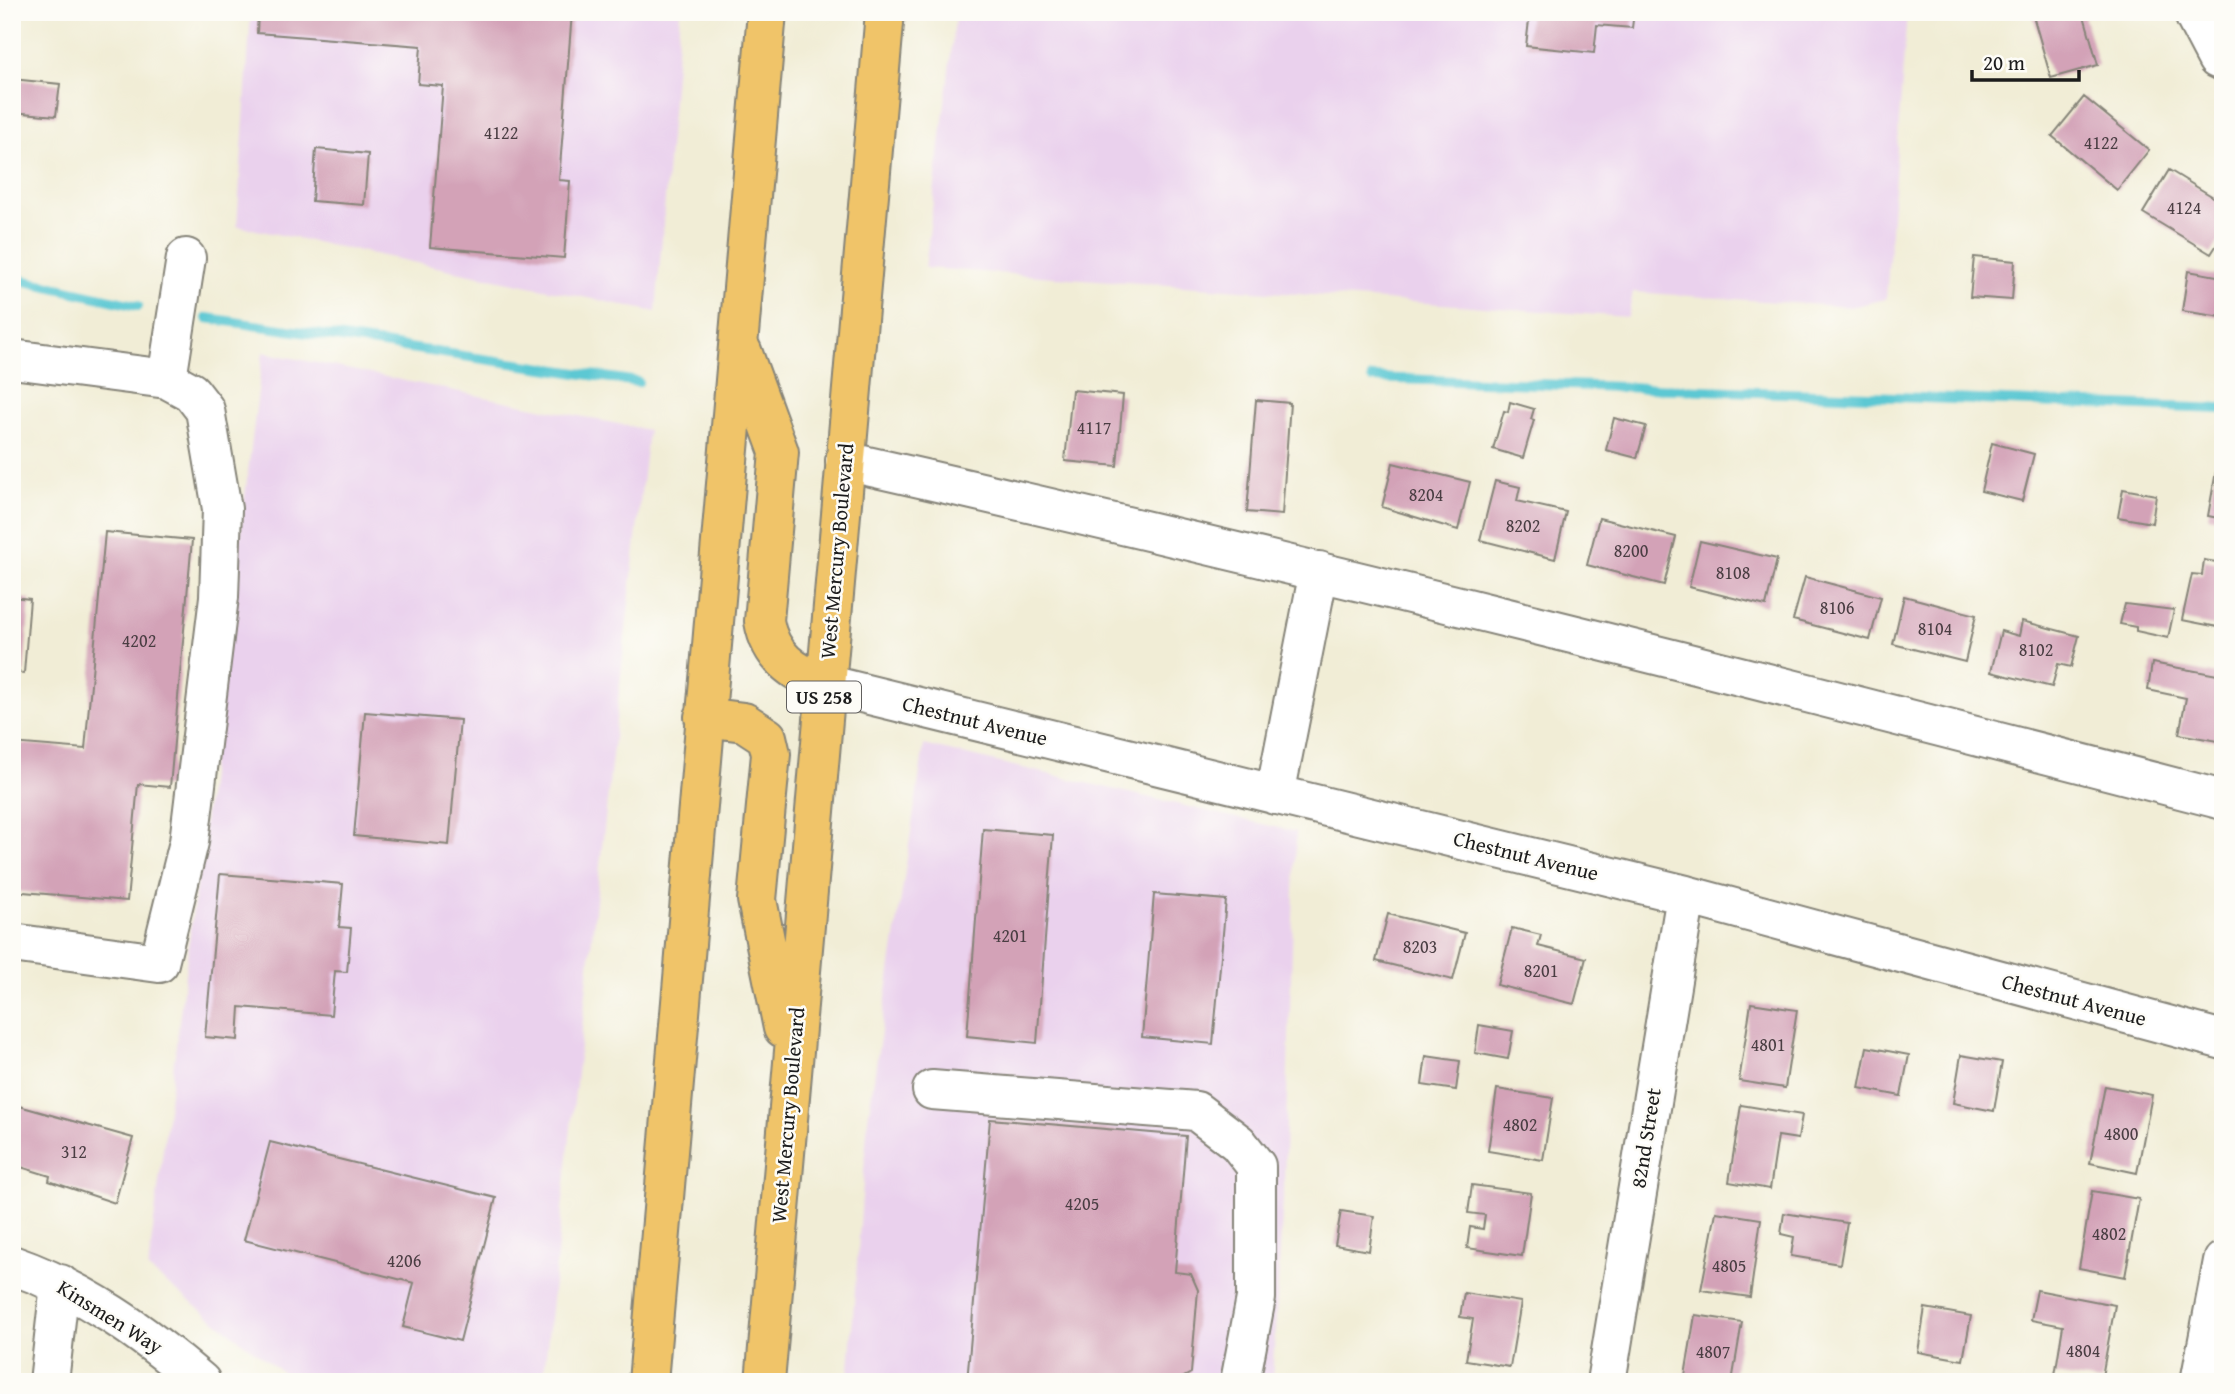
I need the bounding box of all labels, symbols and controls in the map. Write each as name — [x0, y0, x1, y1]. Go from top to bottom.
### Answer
scale bar — [1972, 38, 2079, 82]
text: 20 m — [1983, 47, 2025, 78]
house number: 4122 — [484, 119, 518, 146]
house number: 4122 — [2084, 129, 2118, 156]
house number: 4124 — [2167, 194, 2201, 221]
house number: 4117 — [1077, 414, 1111, 441]
street label: West Mercury Boulevard — [812, 441, 861, 660]
house number: 8204 — [1409, 481, 1443, 508]
house number: 8202 — [1506, 512, 1540, 539]
house number: 8200 — [1614, 537, 1649, 564]
house number: 8108 — [1716, 559, 1750, 586]
house number: 8106 — [1820, 594, 1854, 621]
house number: 8104 — [1918, 615, 1952, 642]
house number: 4202 — [122, 627, 156, 654]
house number: 8102 — [2019, 636, 2053, 663]
road number: US 258 — [787, 682, 861, 712]
street label: Chestnut Avenue — [899, 688, 1051, 754]
street label: Chestnut Avenue — [1450, 823, 1602, 889]
house number: 4201 — [993, 922, 1027, 949]
house number: 8203 — [1403, 933, 1437, 960]
house number: 8201 — [1524, 957, 1558, 984]
street label: Chestnut Avenue — [1998, 965, 2150, 1034]
street label: West Mercury Boulevard — [763, 1005, 812, 1224]
house number: 4801 — [1751, 1031, 1785, 1058]
street label: 82nd Street — [1622, 1085, 1669, 1190]
house number: 4802 — [1503, 1111, 1537, 1138]
house number: 4800 — [2104, 1120, 2139, 1147]
house number: 312 — [61, 1138, 87, 1165]
house number: 4205 — [1065, 1190, 1099, 1217]
house number: 4802 — [2092, 1220, 2126, 1247]
house number: 4206 — [387, 1247, 421, 1274]
house number: 4805 — [1712, 1252, 1746, 1279]
street label: Kinsmen Way — [51, 1272, 170, 1362]
house number: 4804 — [2066, 1337, 2100, 1364]
house number: 4807 — [1696, 1338, 1730, 1365]

